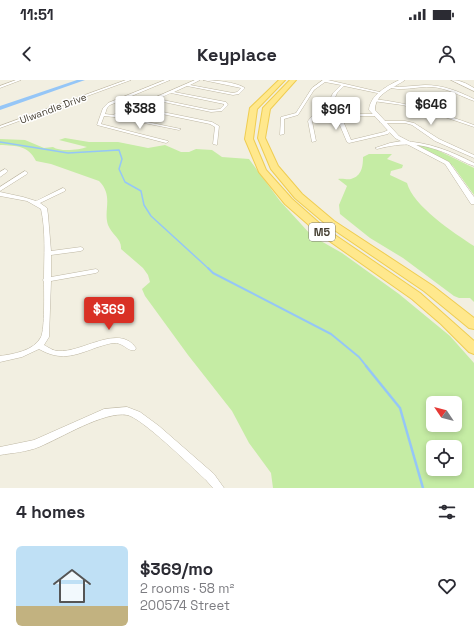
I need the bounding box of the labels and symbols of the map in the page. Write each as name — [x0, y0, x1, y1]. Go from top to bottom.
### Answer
street label: Ulwandle Drive — [18, 90, 88, 127]
pin: $646 — [407, 92, 455, 126]
pin: $388 — [116, 96, 164, 130]
pin: $961 — [312, 97, 360, 131]
road number: M5 — [309, 223, 335, 241]
pin: $369 — [85, 297, 133, 331]
north arrow — [426, 396, 462, 432]

